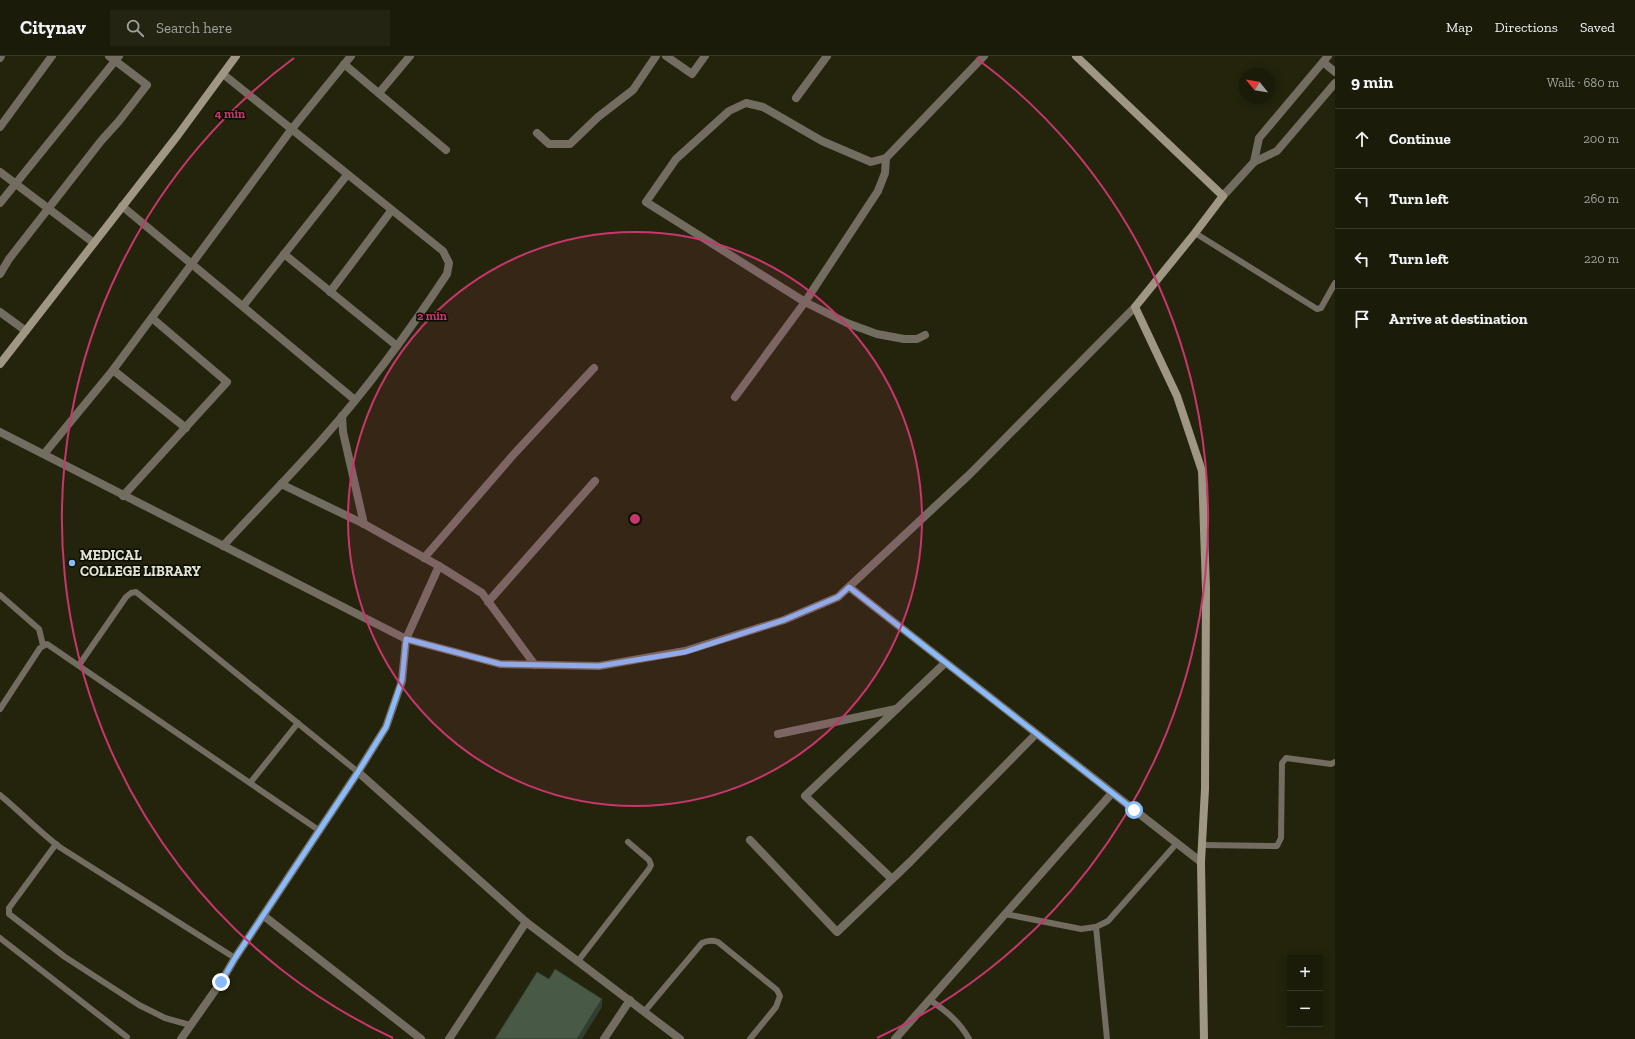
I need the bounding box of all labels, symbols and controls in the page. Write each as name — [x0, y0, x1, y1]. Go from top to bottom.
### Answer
search box — [110, 10, 390, 46]
text: Citynav — [20, 16, 86, 39]
icon: search — [124, 17, 146, 39]
text: Search here — [156, 19, 232, 37]
text: Map — [1446, 19, 1473, 36]
text: Directions — [1495, 19, 1558, 36]
text: Saved — [1580, 19, 1615, 36]
north arrow — [1239, 68, 1275, 104]
text: 9 min — [1351, 72, 1393, 92]
text: Walk · 680 m — [1547, 75, 1619, 90]
text: 4 min — [215, 107, 245, 121]
icon: ahead — [1351, 128, 1373, 150]
text: Continue — [1389, 130, 1451, 148]
text: 200 m — [1583, 131, 1619, 146]
icon: left — [1351, 188, 1373, 210]
text: Turn left — [1389, 190, 1449, 208]
text: 260 m — [1584, 191, 1619, 206]
icon: left — [1351, 248, 1373, 270]
text: Turn left — [1389, 250, 1449, 268]
text: 220 m — [1584, 251, 1619, 266]
icon: arrive — [1351, 308, 1373, 330]
text: 2 min — [417, 309, 447, 323]
text: Arrive at destination — [1389, 310, 1528, 328]
centre of rings — [628, 512, 642, 526]
place label: MEDICAL COLLEGE LIBRARY — [80, 547, 201, 580]
marker: MEDICAL COLLEGE LIBRARY — [67, 558, 77, 568]
route start — [1125, 801, 1143, 819]
map controls — [1287, 955, 1323, 1027]
button: + — [1287, 955, 1323, 991]
route end — [212, 973, 230, 991]
button: − — [1287, 991, 1323, 1027]

